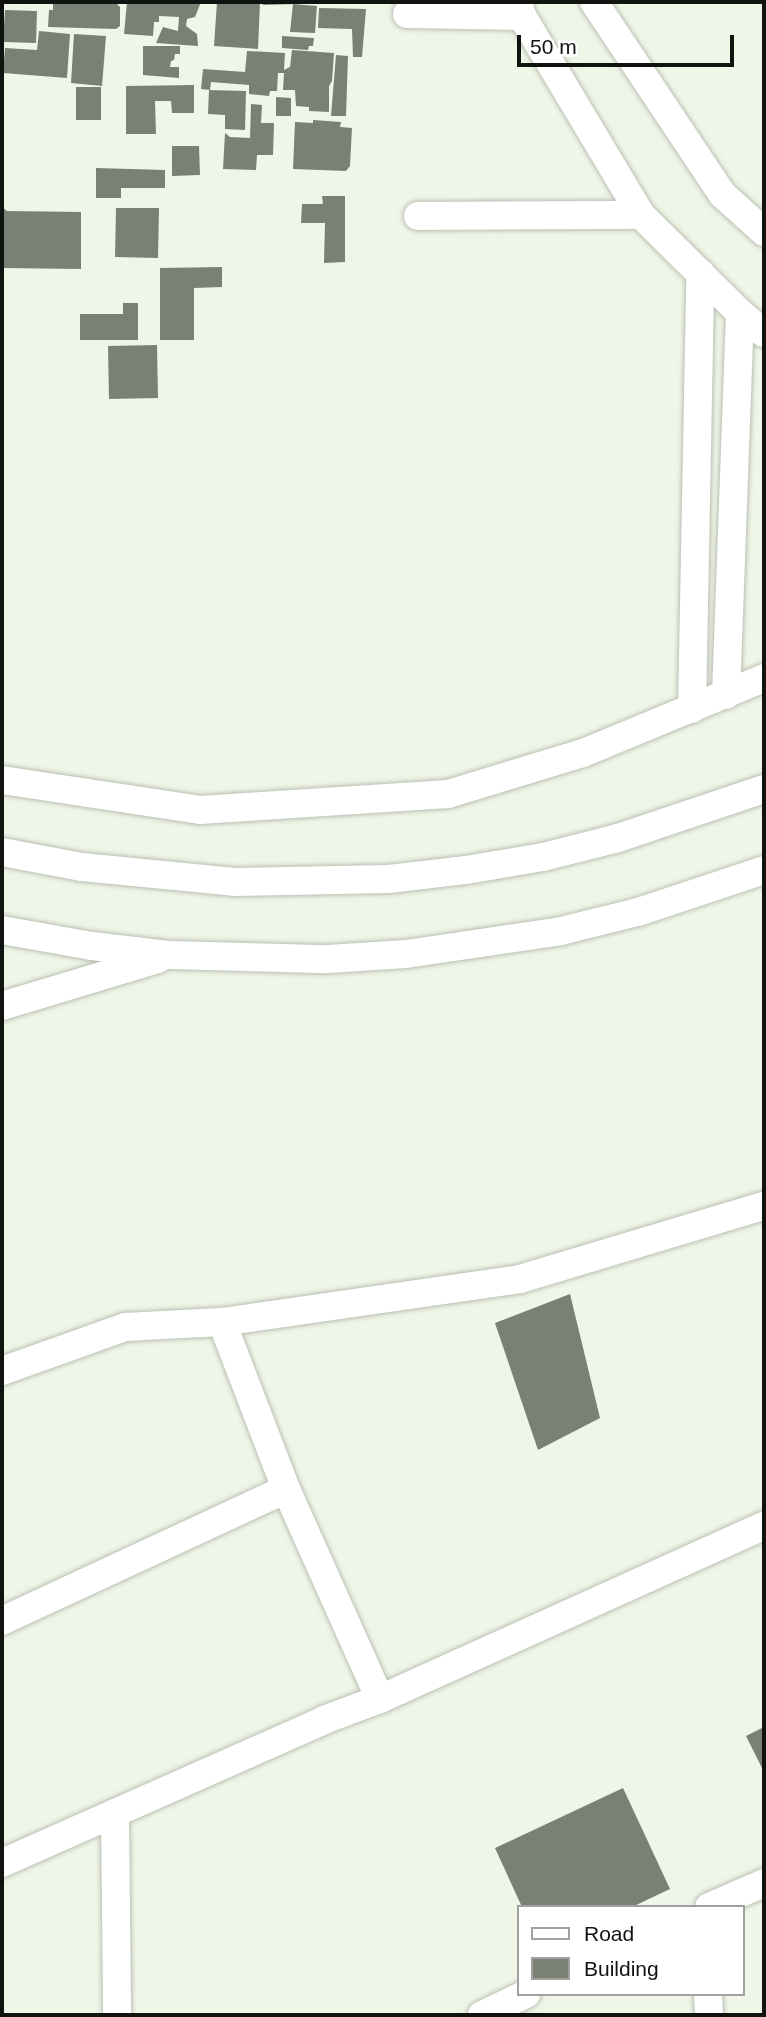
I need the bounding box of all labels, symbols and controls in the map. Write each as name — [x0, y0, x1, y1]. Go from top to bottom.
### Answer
scale bar — [521, 21, 738, 65]
text: 50 m — [530, 35, 577, 58]
legend — [518, 1905, 745, 1996]
text: Road — [584, 1922, 634, 1945]
text: Building — [584, 1957, 659, 1980]

